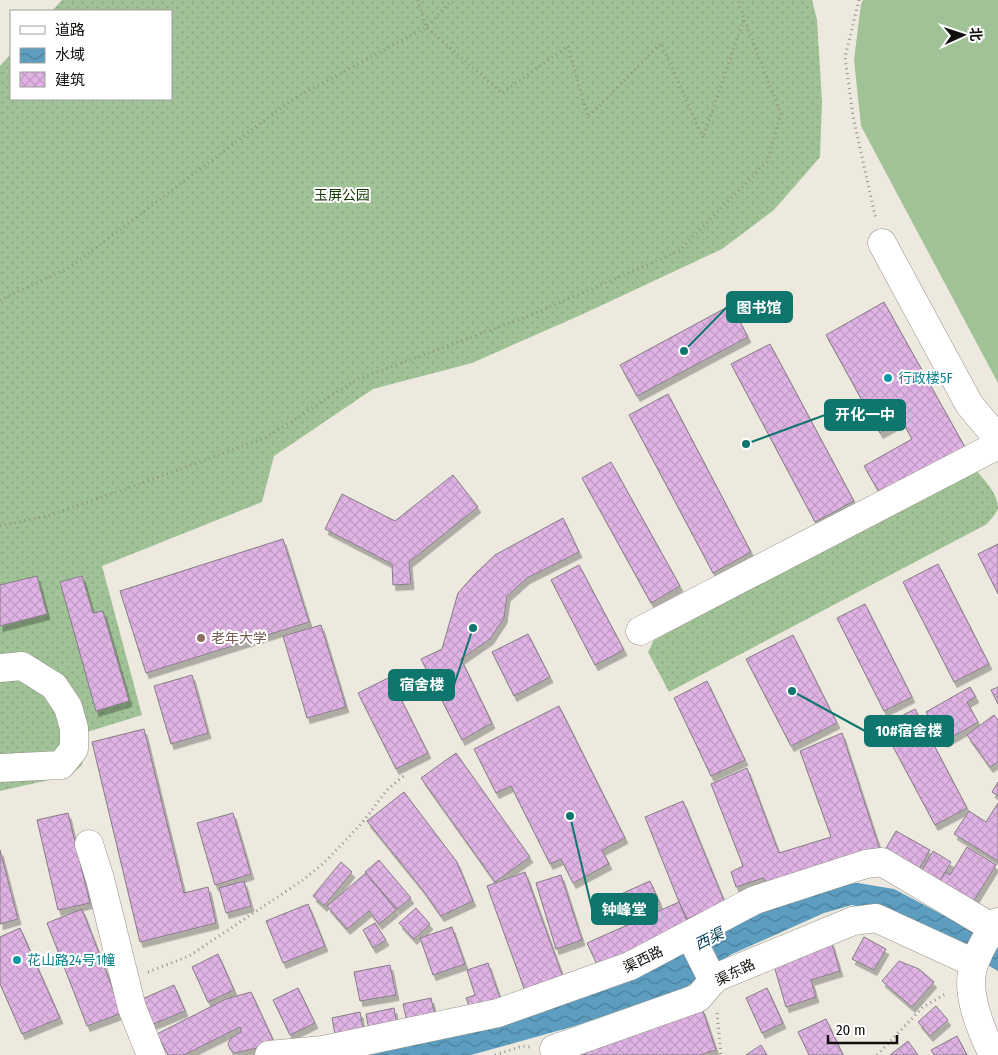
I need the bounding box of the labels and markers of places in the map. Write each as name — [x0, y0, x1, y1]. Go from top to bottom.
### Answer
callout: 图书馆 — [727, 292, 792, 322]
place label: 行政楼5F — [898, 370, 953, 387]
marker: 行政楼5F — [882, 372, 894, 384]
callout: 开化一中 — [825, 400, 905, 430]
place label: 老年大学 — [211, 630, 267, 647]
marker: 老年大学 — [195, 632, 207, 644]
callout: 宿舍楼 — [389, 670, 454, 700]
callout: 10#宿舍楼 — [865, 716, 953, 746]
callout: 钟峰堂 — [592, 894, 657, 924]
place label: 花山路24号1幢 — [27, 952, 115, 969]
marker: 花山路24号1幢 — [11, 954, 23, 966]

